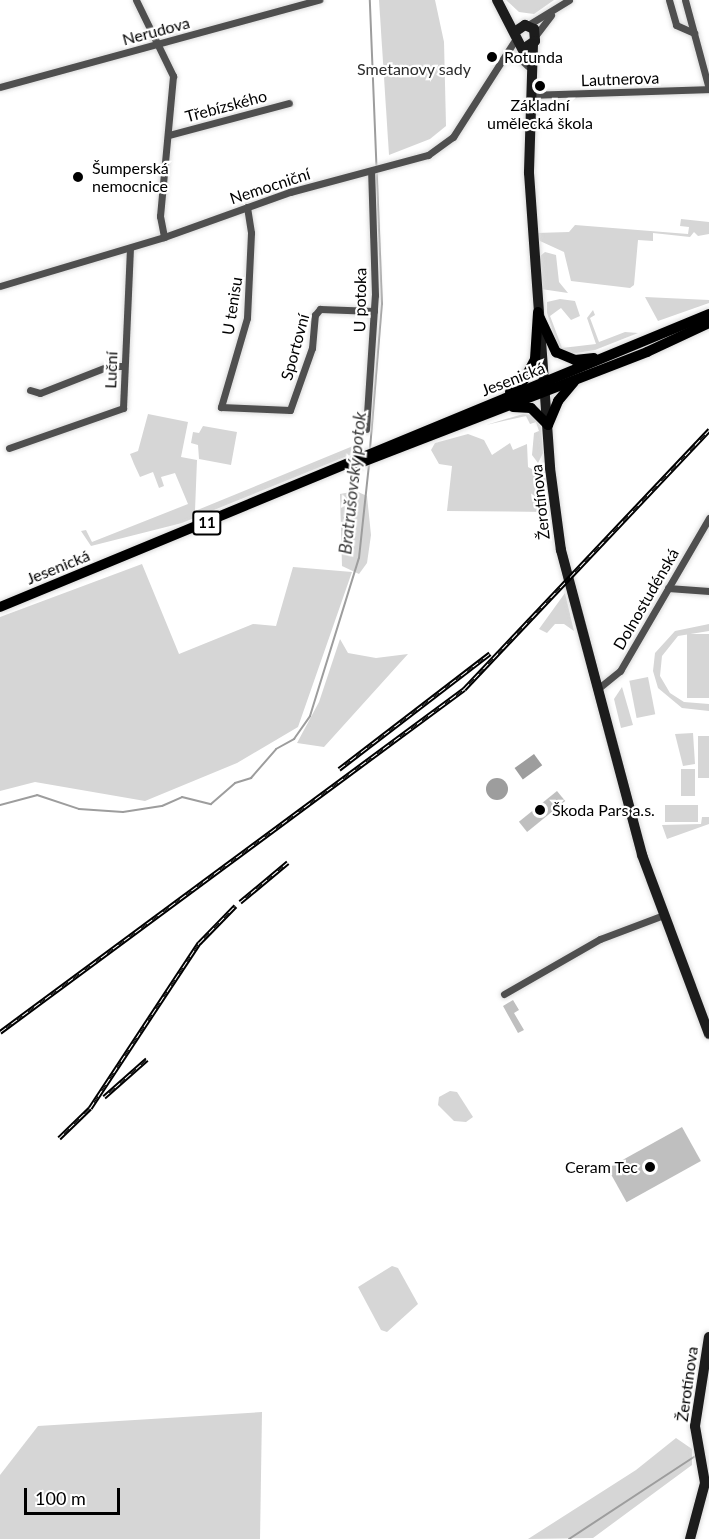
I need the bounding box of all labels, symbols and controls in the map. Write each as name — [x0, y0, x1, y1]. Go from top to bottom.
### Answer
street label: Nerudova — [120, 13, 192, 49]
place label: Rotunda — [504, 47, 563, 67]
marker: Rotunda — [485, 50, 499, 64]
park label: Smetanovy sady — [357, 59, 471, 79]
street label: Lautnerova — [580, 68, 660, 90]
marker: Základní umělecká škola — [533, 79, 547, 93]
street label: Třebízského — [183, 86, 269, 126]
place label: Základní umělecká škola — [487, 95, 593, 133]
place label: Šumperská nemocnice — [92, 158, 169, 196]
street label: Nemocniční — [227, 164, 313, 208]
marker: Šumperská nemocnice — [69, 168, 87, 186]
street label: U potoka — [350, 268, 370, 332]
street label: U tenisu — [218, 276, 246, 336]
street label: Sportovní — [277, 312, 313, 382]
street label: Luční — [101, 351, 121, 389]
street label: Jesenická — [478, 358, 548, 400]
water label: Bratrušovský potok — [334, 410, 370, 556]
street label: Žerotínova — [526, 463, 554, 541]
road number: 11 — [192, 511, 222, 535]
street label: Dolnostudénská — [609, 545, 683, 653]
street label: Jesenická — [23, 546, 93, 588]
place label: Škoda Pars a.s. — [552, 800, 655, 820]
marker: Škoda Pars a.s. — [533, 803, 547, 817]
place label: Ceram Tec — [565, 1157, 638, 1177]
marker: Ceram Tec — [643, 1160, 657, 1174]
street label: Žerotínova — [672, 1345, 702, 1423]
scale bar — [27, 1476, 123, 1514]
text: 100 m — [35, 1487, 86, 1509]

